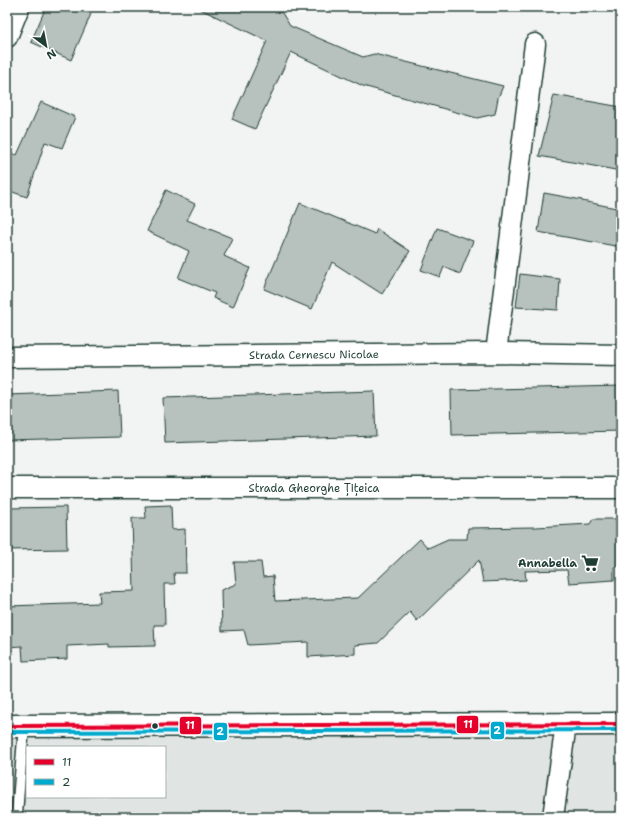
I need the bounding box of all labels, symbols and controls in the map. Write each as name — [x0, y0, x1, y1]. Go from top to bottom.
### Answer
north arrow — [26, 26, 66, 66]
text: N — [43, 45, 59, 63]
street label: Strada Cernescu Nicolae — [249, 347, 379, 363]
street label: Strada Gheorghe Țițeica — [249, 481, 380, 496]
supermarket icon: Annabella — [580, 553, 600, 573]
place label: Annabella — [518, 556, 577, 571]
line badge: 11 — [456, 715, 479, 734]
line badge: 11 — [179, 716, 202, 735]
text: 11 — [463, 717, 473, 732]
text: 11 — [185, 718, 195, 733]
unlabelled marker — [150, 721, 160, 731]
line badge: 2 — [490, 721, 505, 740]
line badge: 2 — [213, 722, 228, 741]
text: 2 — [493, 723, 501, 738]
text: 2 — [216, 724, 224, 739]
legend — [26, 746, 166, 798]
text: 11 — [62, 754, 72, 770]
text: 2 — [62, 774, 70, 790]

